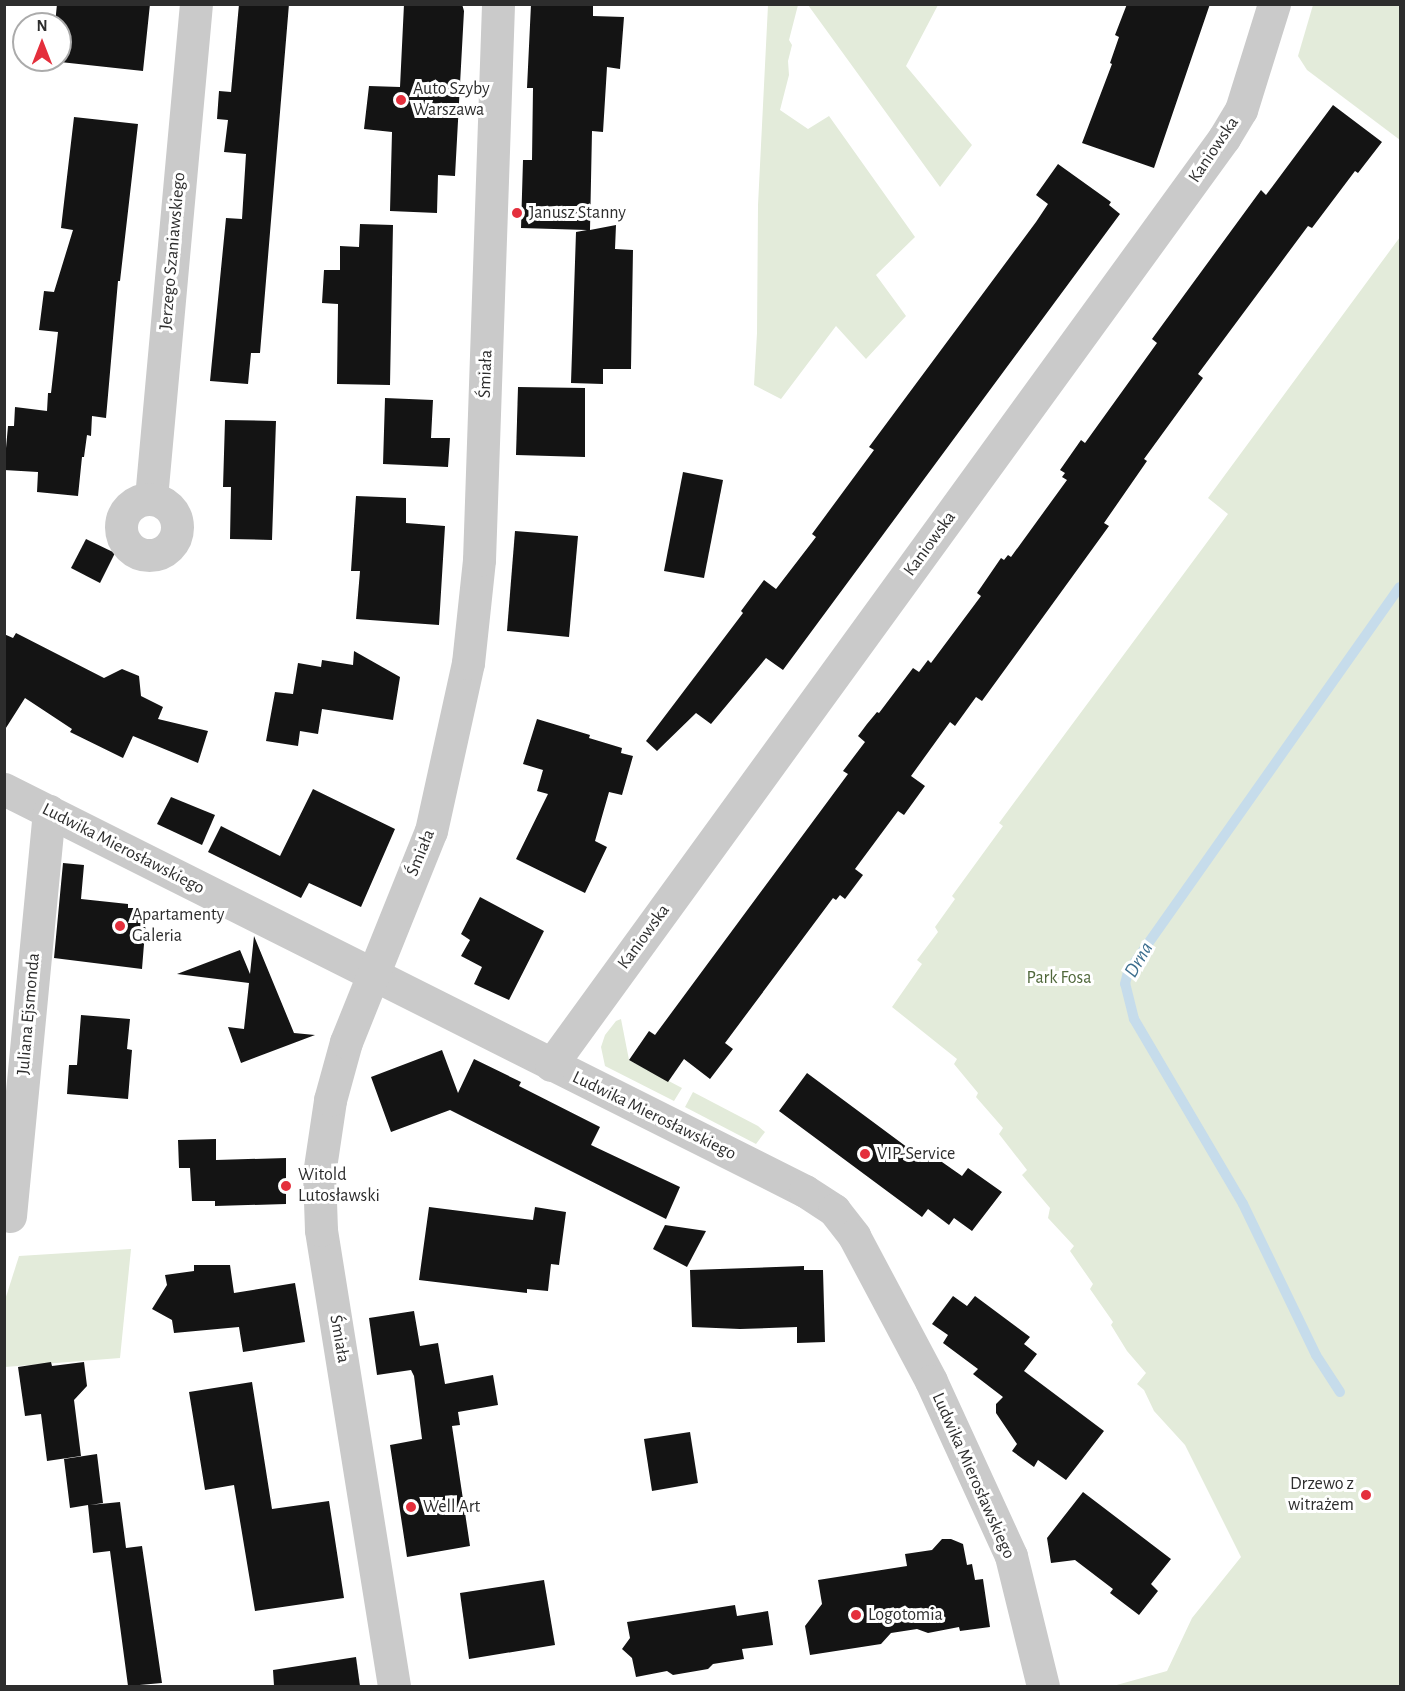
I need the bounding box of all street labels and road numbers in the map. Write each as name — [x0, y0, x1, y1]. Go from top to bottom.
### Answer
street label: Kaniowska — [1184, 113, 1244, 187]
street label: Jerzego Szaniawskiego — [155, 171, 191, 331]
street label: Śmiała — [474, 349, 498, 399]
street label: Kaniowska — [899, 507, 961, 581]
street label: Ludwika Mierosławskiego — [38, 799, 208, 899]
street label: Śmiała — [402, 827, 440, 879]
street label: Kaniowska — [613, 900, 675, 974]
street label: Juliana Ejsmonda — [13, 952, 45, 1076]
street label: Ludwika Mierosławskiego — [569, 1067, 739, 1165]
street label: Śmiała — [324, 1313, 354, 1365]
street label: Ludwika Mierosławskiego — [927, 1390, 1019, 1562]

